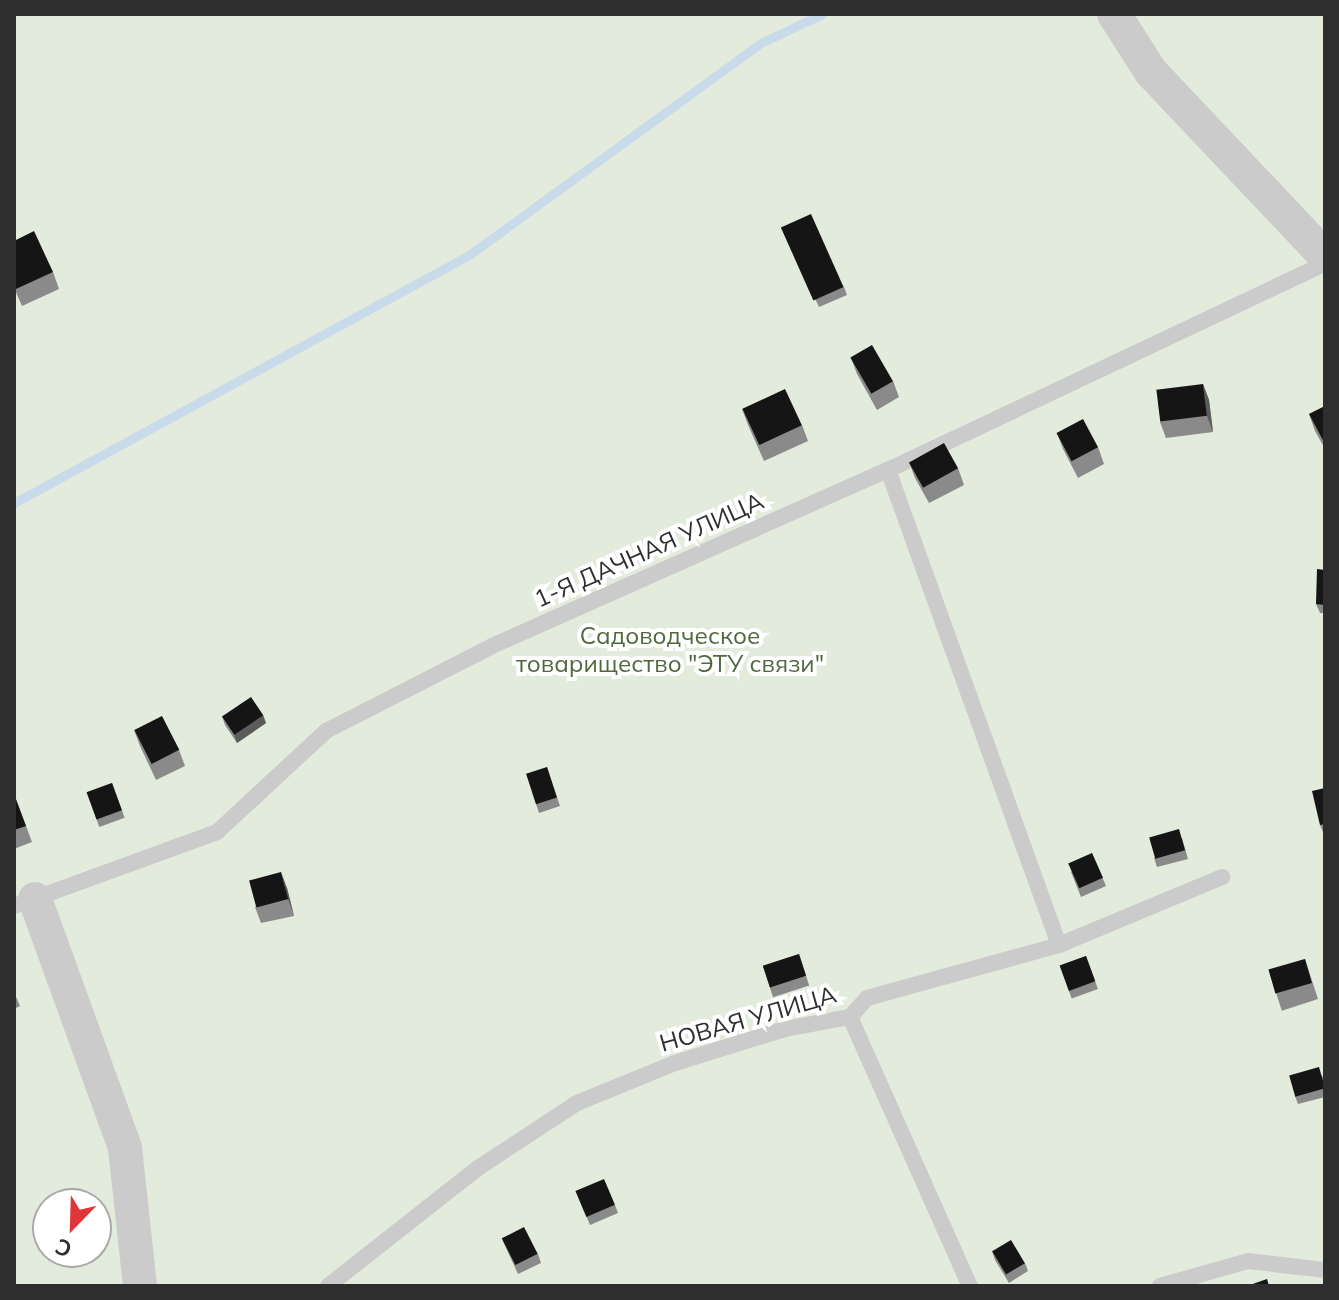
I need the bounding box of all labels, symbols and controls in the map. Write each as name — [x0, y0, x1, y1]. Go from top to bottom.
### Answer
street label: 1-Я ДАЧНАЯ УЛИЦА — [530, 486, 768, 614]
park label: Садоводческое товарищество "ЭТУ связи" — [516, 622, 824, 678]
street label: НОВАЯ УЛИЦА — [656, 980, 840, 1058]
north arrow — [32, 1188, 112, 1268]
text: С — [51, 1232, 76, 1264]

